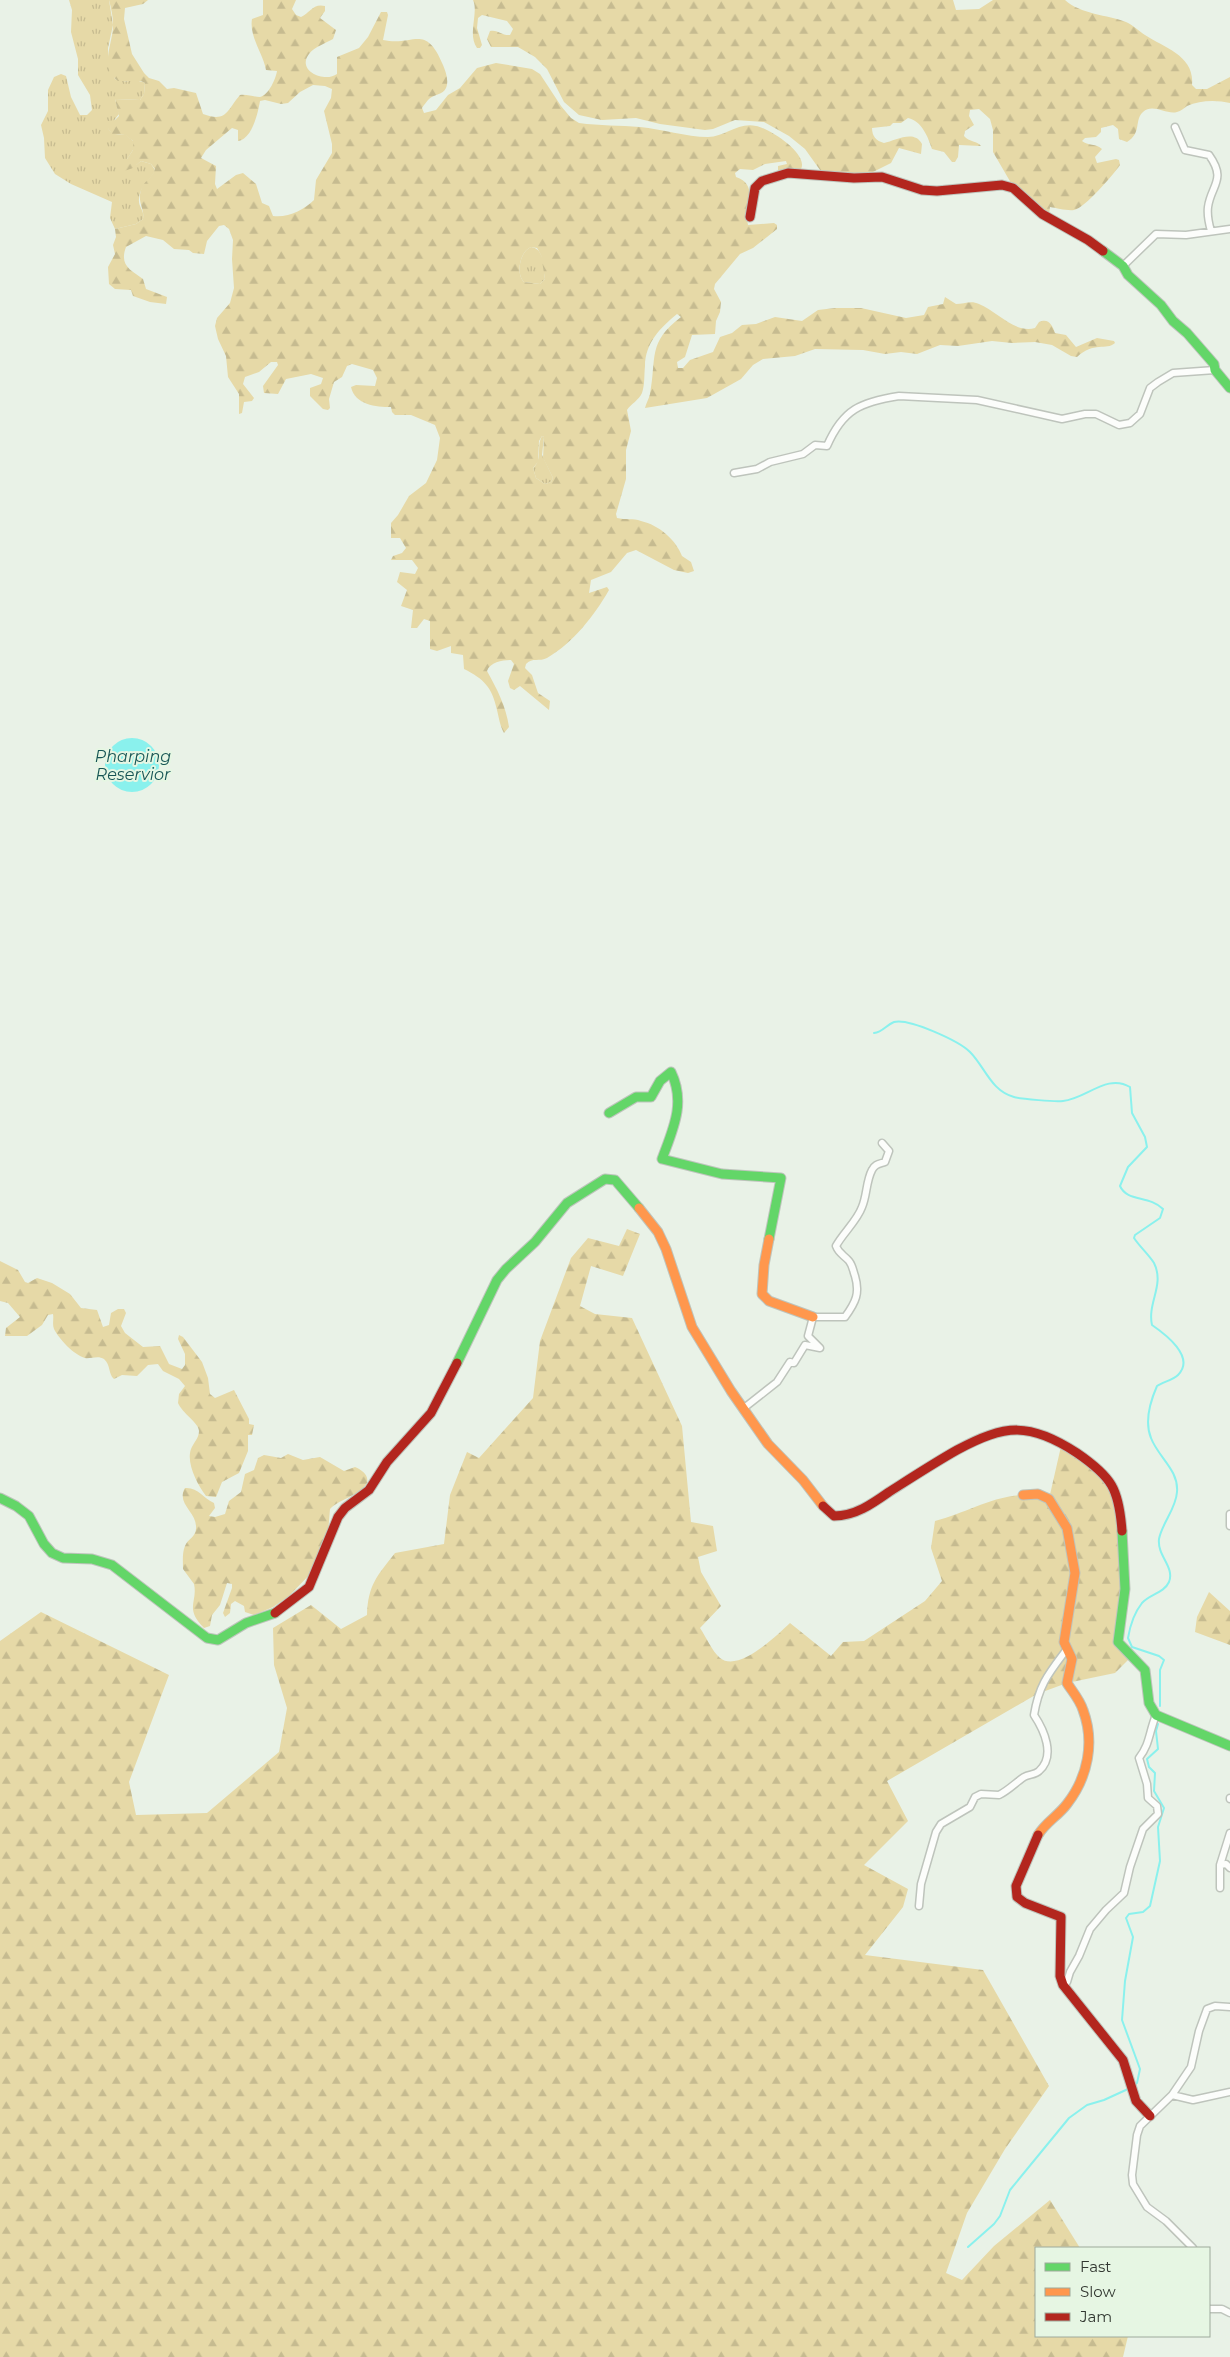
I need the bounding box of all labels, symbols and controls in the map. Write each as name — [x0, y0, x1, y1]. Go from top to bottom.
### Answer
water label: Pharping Reservior — [95, 747, 171, 784]
legend — [1035, 2247, 1210, 2337]
text: Fast — [1080, 2257, 1111, 2276]
text: Slow — [1080, 2282, 1116, 2301]
text: Jam — [1079, 2307, 1112, 2326]

